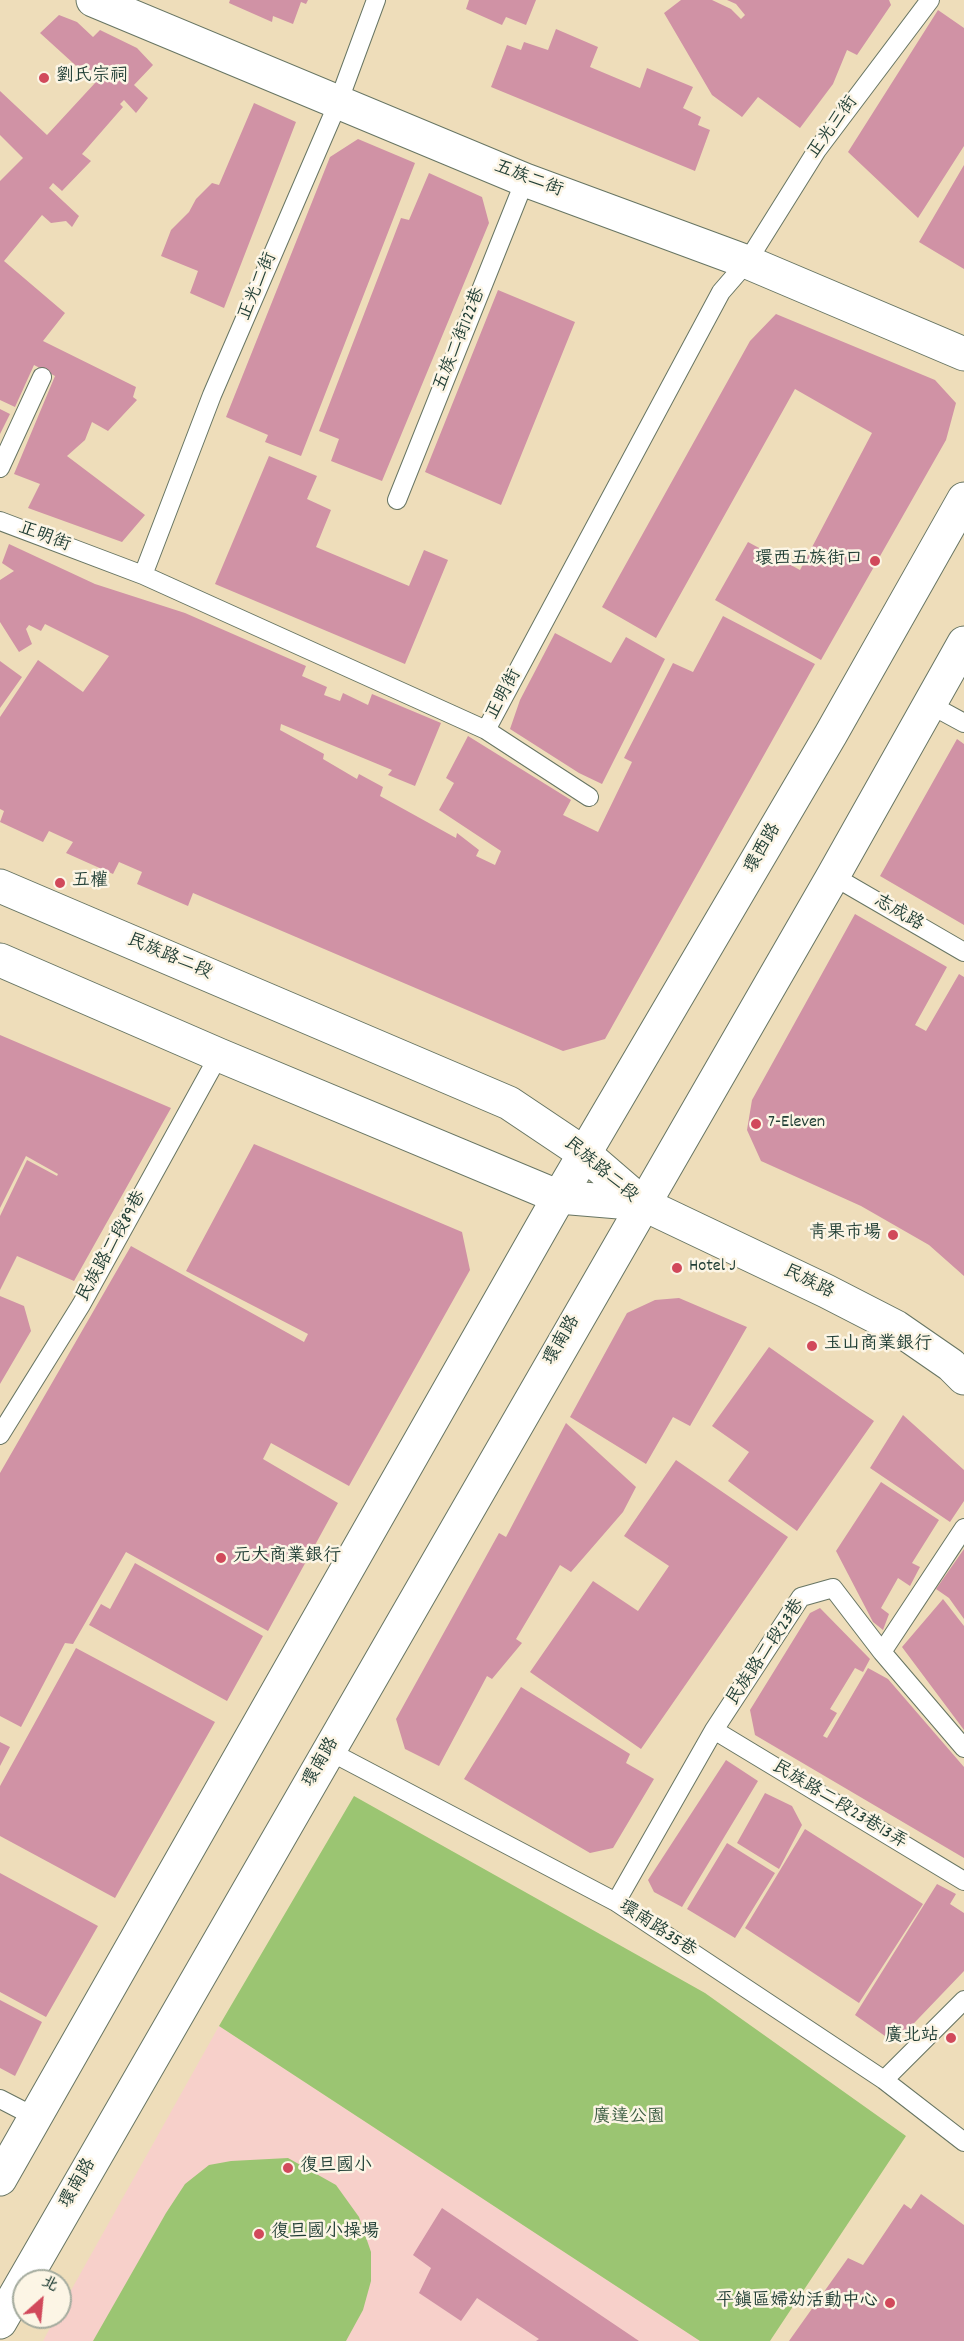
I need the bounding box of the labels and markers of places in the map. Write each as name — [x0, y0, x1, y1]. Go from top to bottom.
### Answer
place label: 劉氏宗祠 — [56, 67, 128, 89]
marker: 劉氏宗祠 — [37, 71, 51, 85]
place label: 環西五族街口 — [755, 550, 863, 572]
marker: 環西五族街口 — [868, 554, 882, 568]
place label: 五權 — [72, 872, 108, 894]
marker: 五權 — [53, 876, 67, 890]
place label: 7-Eleven — [768, 1113, 825, 1135]
marker: 7-Eleven — [749, 1117, 763, 1131]
place label: 青果市場 — [809, 1224, 881, 1246]
marker: 青果市場 — [886, 1228, 900, 1242]
place label: Hotel J — [689, 1257, 736, 1279]
marker: Hotel J — [670, 1261, 684, 1275]
place label: 玉山商業銀行 — [824, 1335, 932, 1357]
marker: 玉山商業銀行 — [805, 1339, 819, 1353]
place label: 元大商業銀行 — [233, 1547, 341, 1569]
marker: 元大商業銀行 — [214, 1551, 228, 1565]
place label: 廣北站 — [885, 2027, 939, 2049]
marker: 廣北站 — [944, 2031, 958, 2045]
place label: 復旦國小 — [300, 2157, 372, 2179]
marker: 復旦國小 — [281, 2161, 295, 2175]
place label: 復旦國小操場 — [271, 2223, 379, 2245]
marker: 復旦國小操場 — [252, 2227, 266, 2241]
place label: 平鎮區婦幼活動中心 — [716, 2292, 878, 2314]
marker: 平鎮區婦幼活動中心 — [883, 2296, 897, 2310]

